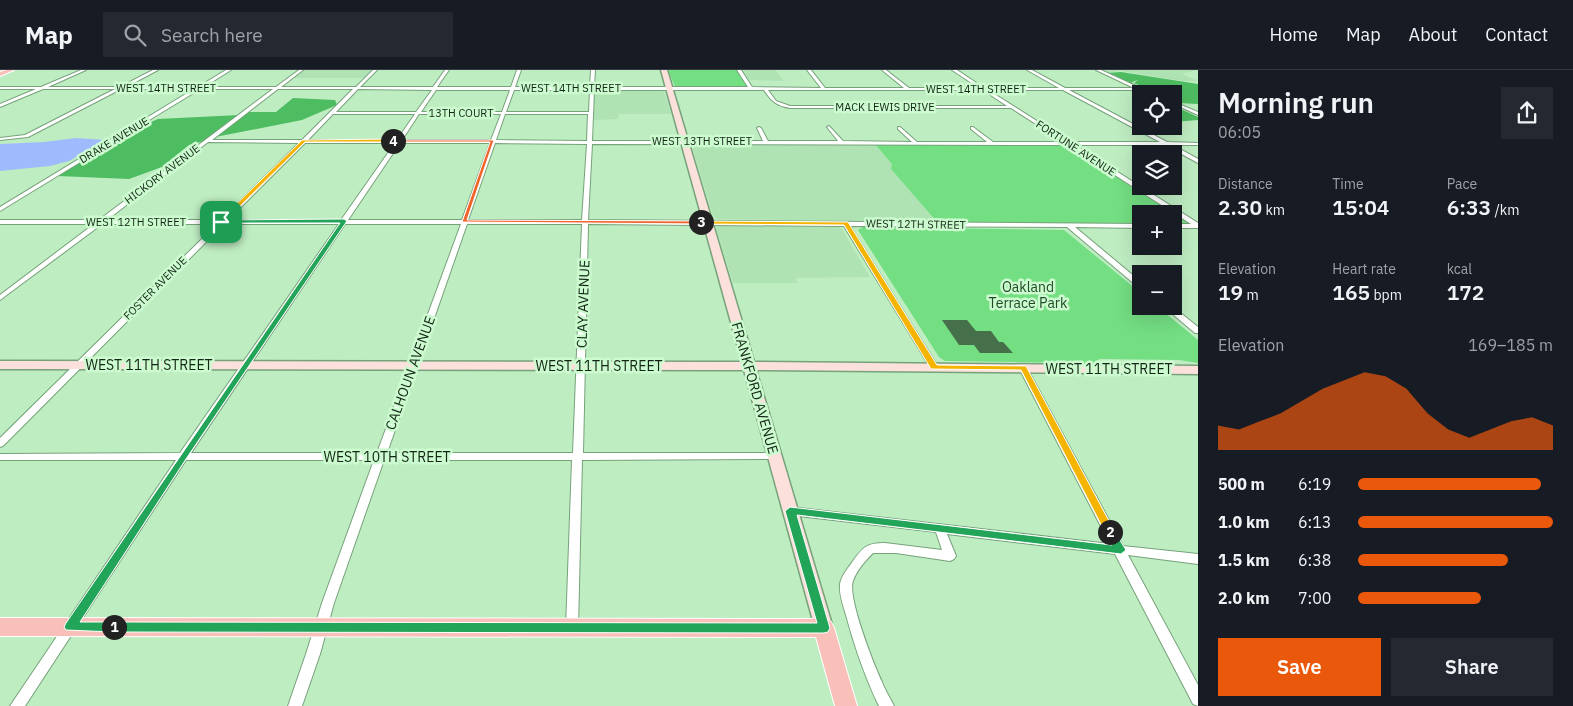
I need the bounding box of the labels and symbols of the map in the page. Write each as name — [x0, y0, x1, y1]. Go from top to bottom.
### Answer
street label: WEST 14TH STREET — [116, 81, 217, 95]
street label: WEST 14TH STREET — [521, 81, 622, 95]
street label: WEST 14TH STREET — [926, 82, 1027, 96]
street label: MACK LEWIS DRIVE — [835, 100, 935, 114]
street label: 13TH COURT — [429, 106, 494, 120]
street label: DRAKE AVENUE — [77, 114, 151, 166]
street label: FORTUNE AVENUE — [1033, 117, 1119, 179]
pin: 4 — [380, 128, 406, 154]
street label: WEST 13TH STREET — [652, 134, 753, 148]
street label: HICKORY AVENUE — [122, 141, 202, 207]
pin — [200, 201, 242, 243]
pin: 3 — [688, 210, 714, 234]
street label: WEST 12TH STREET — [86, 215, 187, 229]
street label: WEST 12TH STREET — [866, 216, 967, 232]
street label: FOSTER AVENUE — [120, 253, 190, 323]
street label: CLAY AVENUE — [572, 259, 594, 349]
park label: Oakland Terrace Park — [989, 278, 1068, 312]
street label: CALHOUN AVENUE — [381, 314, 439, 432]
street label: FRANKFORD AVENUE — [728, 320, 782, 456]
street label: WEST 11TH STREET — [85, 356, 213, 374]
street label: WEST 11TH STREET — [535, 357, 663, 375]
street label: WEST 11TH STREET — [1045, 360, 1173, 378]
street label: WEST 10TH STREET — [323, 448, 451, 466]
pin: 2 — [1098, 520, 1122, 544]
pin: 1 — [102, 614, 126, 640]

